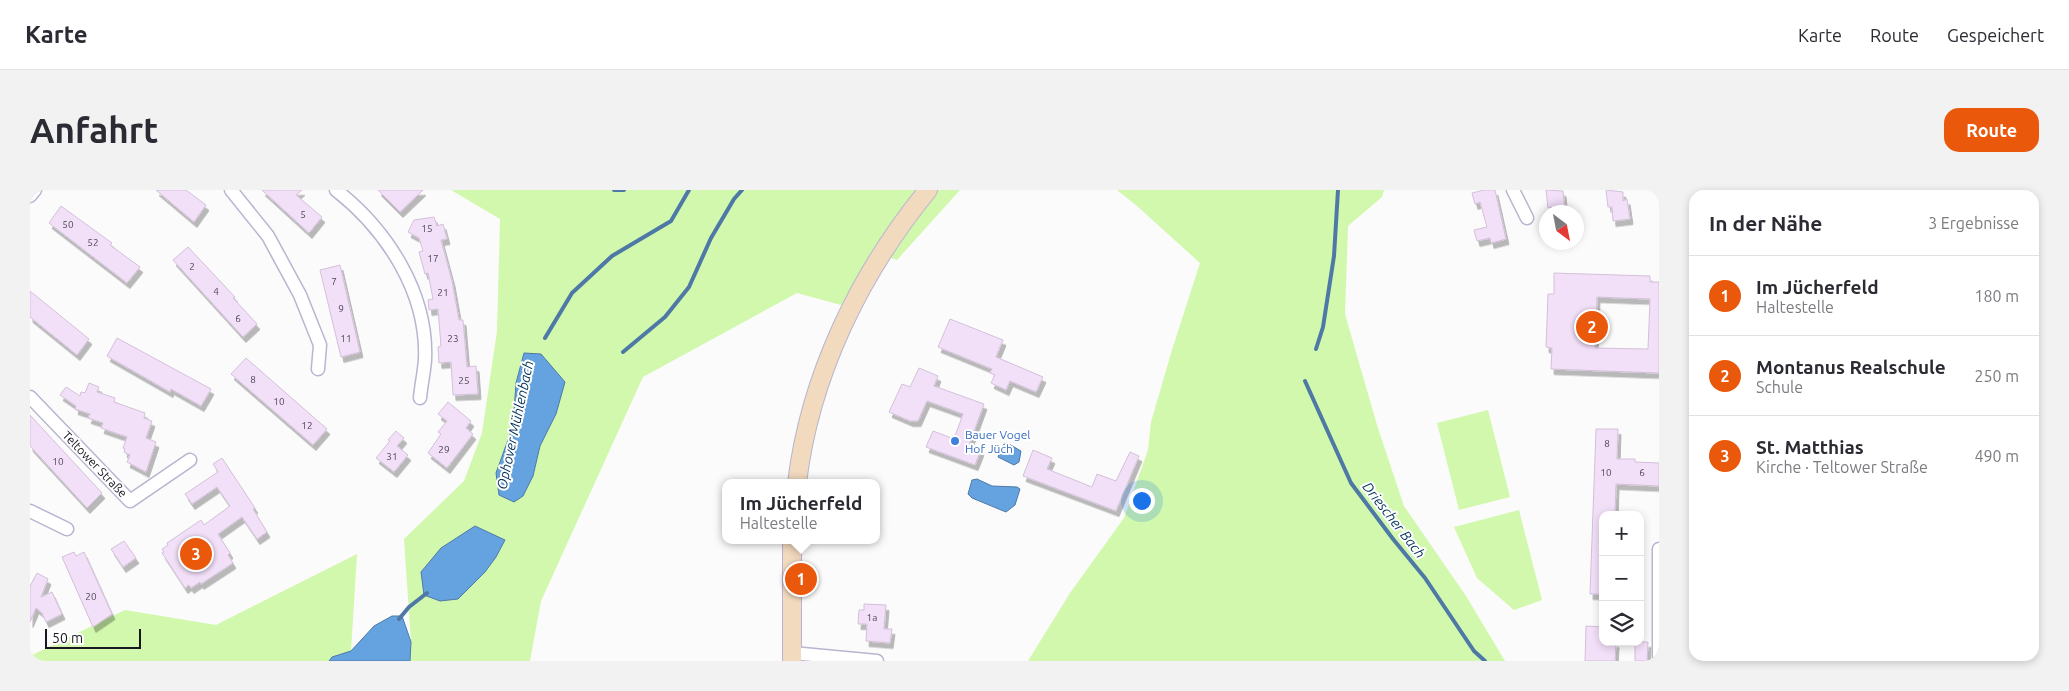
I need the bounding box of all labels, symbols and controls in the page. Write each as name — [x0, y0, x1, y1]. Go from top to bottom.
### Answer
text: Karte — [25, 21, 87, 48]
text: Karte — [1798, 25, 1842, 45]
text: Route — [1870, 25, 1919, 45]
text: Gespeichert — [1947, 25, 2044, 45]
button: Route — [1944, 108, 2039, 152]
text: Anfahrt — [30, 110, 158, 150]
north arrow — [1539, 205, 1584, 250]
house number: 5 — [300, 209, 306, 220]
text: In der Nähe — [1709, 211, 1822, 235]
text: 3 Ergebnisse — [1928, 214, 2019, 232]
house number: 50 — [62, 219, 74, 230]
house number: 15 — [421, 223, 433, 234]
house number: 52 — [87, 237, 99, 248]
house number: 17 — [427, 253, 439, 264]
house number: 2 — [189, 261, 195, 272]
house number: 7 — [331, 276, 337, 287]
text: Im Jücherfeld — [1756, 276, 1879, 298]
house number: 4 — [213, 286, 219, 297]
house number: 21 — [437, 287, 449, 298]
text: 1 — [1720, 287, 1730, 305]
text: 180 m — [1974, 287, 2019, 305]
text: Haltestelle — [1756, 298, 1834, 316]
house number: 9 — [338, 303, 344, 314]
pin: 2 — [1576, 308, 1608, 346]
house number: 6 — [235, 313, 241, 324]
house number: 11 — [340, 333, 352, 344]
house number: 23 — [447, 333, 459, 344]
text: Montanus Realschule — [1756, 356, 1946, 378]
water label: Ophover Mühlenbach — [494, 359, 536, 491]
text: 2 — [1720, 367, 1730, 385]
text: 250 m — [1974, 367, 2019, 385]
house number: 8 — [250, 374, 256, 385]
house number: 25 — [458, 375, 470, 386]
text: Schule — [1756, 378, 1803, 396]
house number: 10 — [273, 396, 285, 407]
house number: 12 — [301, 420, 313, 431]
street label: Teltower Straße — [60, 428, 130, 500]
place label: Bauer Vogel Hof Jüch — [965, 428, 1030, 455]
marker: Bauer Vogel Hof Jüch — [949, 435, 961, 447]
text: St. Matthias — [1756, 436, 1864, 458]
house number: 8 — [1604, 438, 1610, 449]
house number: 29 — [438, 444, 450, 455]
text: 3 — [1720, 447, 1730, 465]
text: 490 m — [1974, 447, 2019, 465]
house number: 31 — [386, 451, 398, 462]
house number: 10 — [52, 456, 64, 467]
text: Kirche · Teltower Straße — [1756, 458, 1928, 476]
house number: 10 — [1600, 467, 1612, 478]
house number: 6 — [1639, 467, 1645, 478]
popup — [722, 479, 880, 544]
water label: Driescher Bach — [1359, 479, 1429, 561]
your location — [1129, 488, 1155, 514]
text: Im Jücherfeld — [740, 492, 862, 514]
map controls — [1599, 511, 1644, 646]
button: + — [1599, 511, 1644, 556]
text: Haltestelle — [740, 514, 818, 532]
pin: 3 — [180, 535, 212, 573]
button: − — [1599, 556, 1644, 601]
pin: 1 — [785, 560, 817, 598]
house number: 20 — [85, 591, 97, 602]
button: layers — [1599, 601, 1644, 646]
house number: 1a — [867, 612, 877, 623]
scale bar — [45, 626, 141, 649]
text: 50 m — [52, 630, 83, 646]

